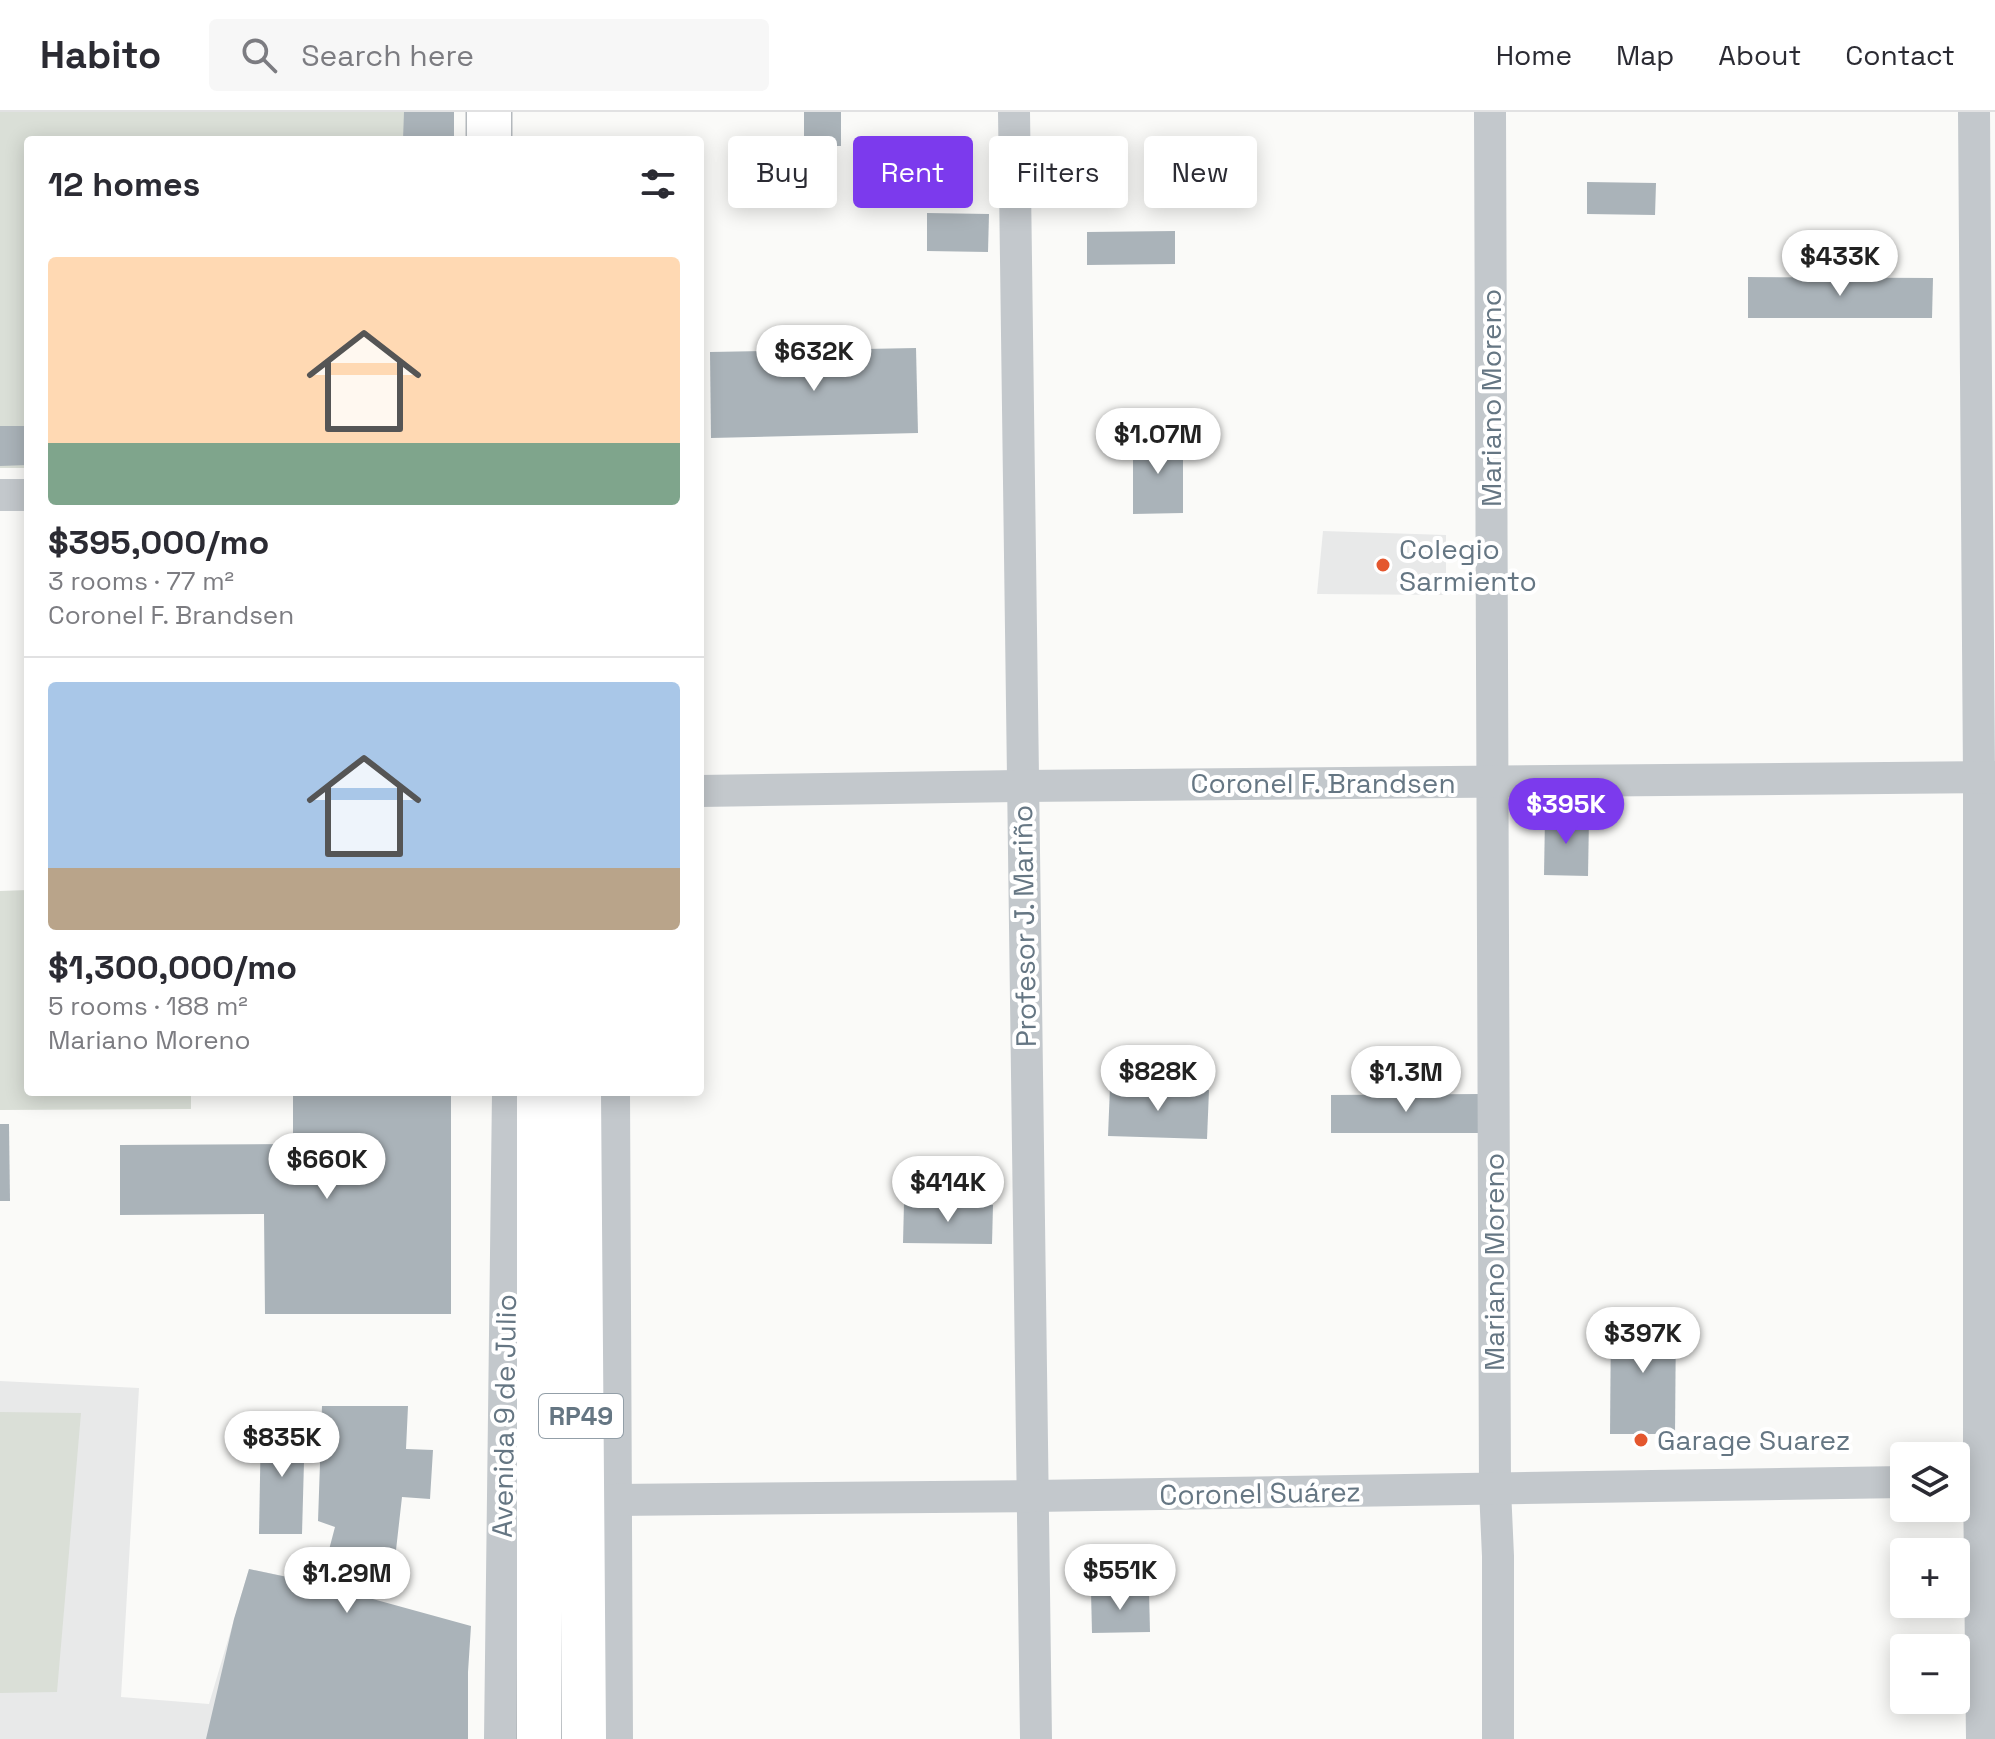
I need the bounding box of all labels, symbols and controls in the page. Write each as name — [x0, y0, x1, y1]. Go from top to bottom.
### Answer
search box — [209, 19, 769, 91]
text: Habito — [40, 31, 161, 79]
icon: search — [237, 33, 281, 77]
text: Search here — [301, 36, 474, 75]
text: Home — [1496, 37, 1572, 73]
text: Map — [1616, 37, 1674, 73]
text: About — [1718, 37, 1801, 73]
text: Contact — [1845, 37, 1955, 73]
chip: Buy — [728, 136, 837, 208]
chip: Rent — [853, 136, 973, 208]
chip: Filters — [989, 136, 1128, 208]
chip: New — [1144, 136, 1257, 208]
icon: filters — [636, 162, 680, 206]
text: 12 homes — [48, 163, 200, 206]
pin: $433K — [1784, 230, 1896, 298]
text: $433K — [1800, 239, 1880, 273]
street label: Mariano Moreno — [1473, 289, 1509, 507]
icon: home — [292, 309, 436, 453]
pin: $632K — [758, 325, 870, 393]
text: $632K — [774, 334, 854, 368]
pin: $1.07M — [1093, 408, 1223, 476]
text: $1.07M — [1114, 417, 1202, 451]
text: $395,000/mo — [48, 521, 269, 564]
place label: Colegio Sarmiento — [1399, 531, 1537, 599]
marker: Colegio Sarmiento — [1374, 556, 1392, 574]
text: 3 rooms · 77 m² — [48, 564, 234, 598]
text: Coronel F. Brandsen — [48, 598, 294, 632]
icon: home — [292, 734, 436, 878]
street label: Coronel F. Brandsen — [1190, 765, 1456, 801]
pin: $395K — [1510, 778, 1622, 846]
text: $395K — [1526, 787, 1606, 821]
street label: Profesor J. Mariño — [1004, 805, 1044, 1047]
text: $1,300,000/mo — [48, 946, 297, 989]
text: 5 rooms · 188 m² — [48, 989, 248, 1023]
text: Mariano Moreno — [48, 1023, 251, 1057]
pin: $828K — [1102, 1045, 1214, 1113]
pin: $1.3M — [1350, 1046, 1462, 1114]
text: $828K — [1119, 1054, 1197, 1088]
text: $1.3M — [1369, 1055, 1443, 1089]
pin: $660K — [271, 1133, 383, 1201]
text: $660K — [286, 1142, 368, 1176]
street label: Mariano Moreno — [1476, 1153, 1512, 1371]
pin: $414K — [892, 1156, 1004, 1224]
text: $414K — [910, 1165, 986, 1199]
street label: Avenida 9 de Julio — [484, 1294, 524, 1538]
pin: $397K — [1587, 1307, 1699, 1375]
text: $397K — [1604, 1316, 1682, 1350]
road number: RP49 — [539, 1394, 623, 1438]
pin: $835K — [226, 1411, 338, 1479]
text: $835K — [242, 1420, 322, 1454]
place label: Garage Suarez — [1657, 1422, 1850, 1458]
marker: Garage Suarez — [1632, 1431, 1650, 1449]
map controls — [1890, 1442, 1970, 1714]
button: layers — [1890, 1442, 1970, 1522]
street label: Coronel Suárez — [1159, 1473, 1361, 1513]
button: + — [1890, 1538, 1970, 1618]
pin: $551K — [1064, 1544, 1176, 1612]
pin: $1.29M — [282, 1547, 412, 1615]
text: $551K — [1083, 1553, 1157, 1587]
text: $1.29M — [302, 1556, 392, 1590]
button: − — [1890, 1634, 1970, 1714]

